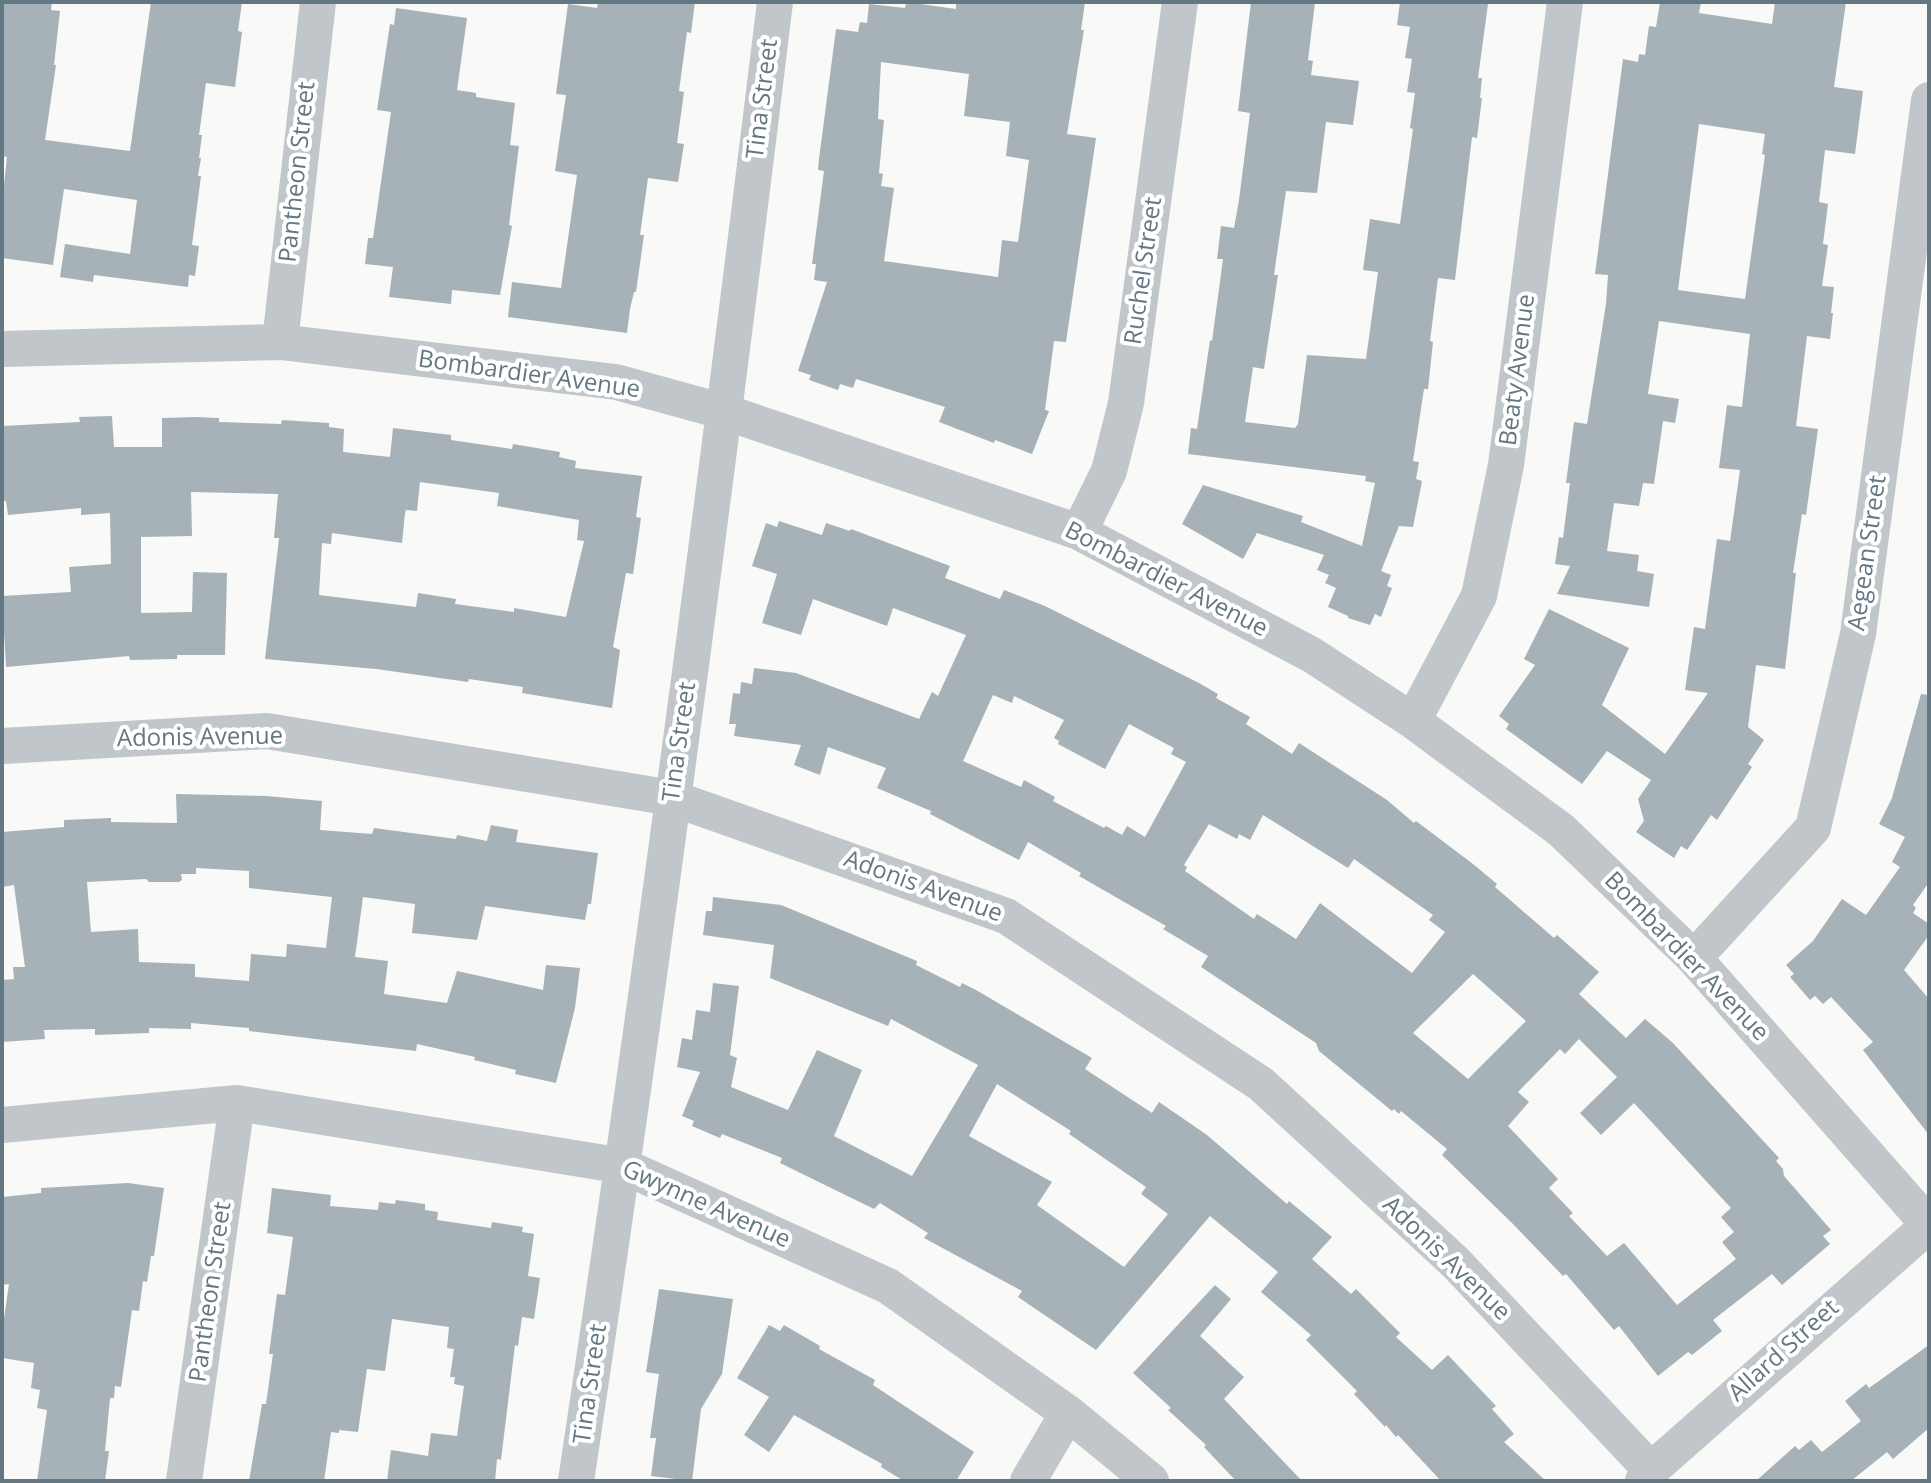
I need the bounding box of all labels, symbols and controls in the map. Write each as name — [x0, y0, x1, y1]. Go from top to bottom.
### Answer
street label: Tina Street — [741, 37, 785, 161]
street label: Pantheon Street — [274, 80, 322, 264]
street label: Ruchel Street — [1119, 195, 1169, 347]
street label: Beaty Avenue — [1494, 292, 1542, 448]
street label: Bombardier Avenue — [416, 345, 642, 405]
street label: Aegean Street — [1843, 474, 1893, 632]
street label: Bombardier Avenue — [1060, 516, 1272, 644]
street label: Tina Street — [657, 680, 703, 804]
street label: Adonis Avenue — [117, 722, 283, 754]
street label: Adonis Avenue — [840, 845, 1006, 929]
street label: Bombardier Avenue — [1598, 867, 1774, 1047]
street label: Gwynne Avenue — [618, 1155, 794, 1255]
street label: Adonis Avenue — [1376, 1191, 1516, 1327]
street label: Pantheon Street — [184, 1200, 238, 1384]
street label: Allard Street — [1723, 1294, 1845, 1408]
street label: Tina Street — [568, 1322, 614, 1446]

